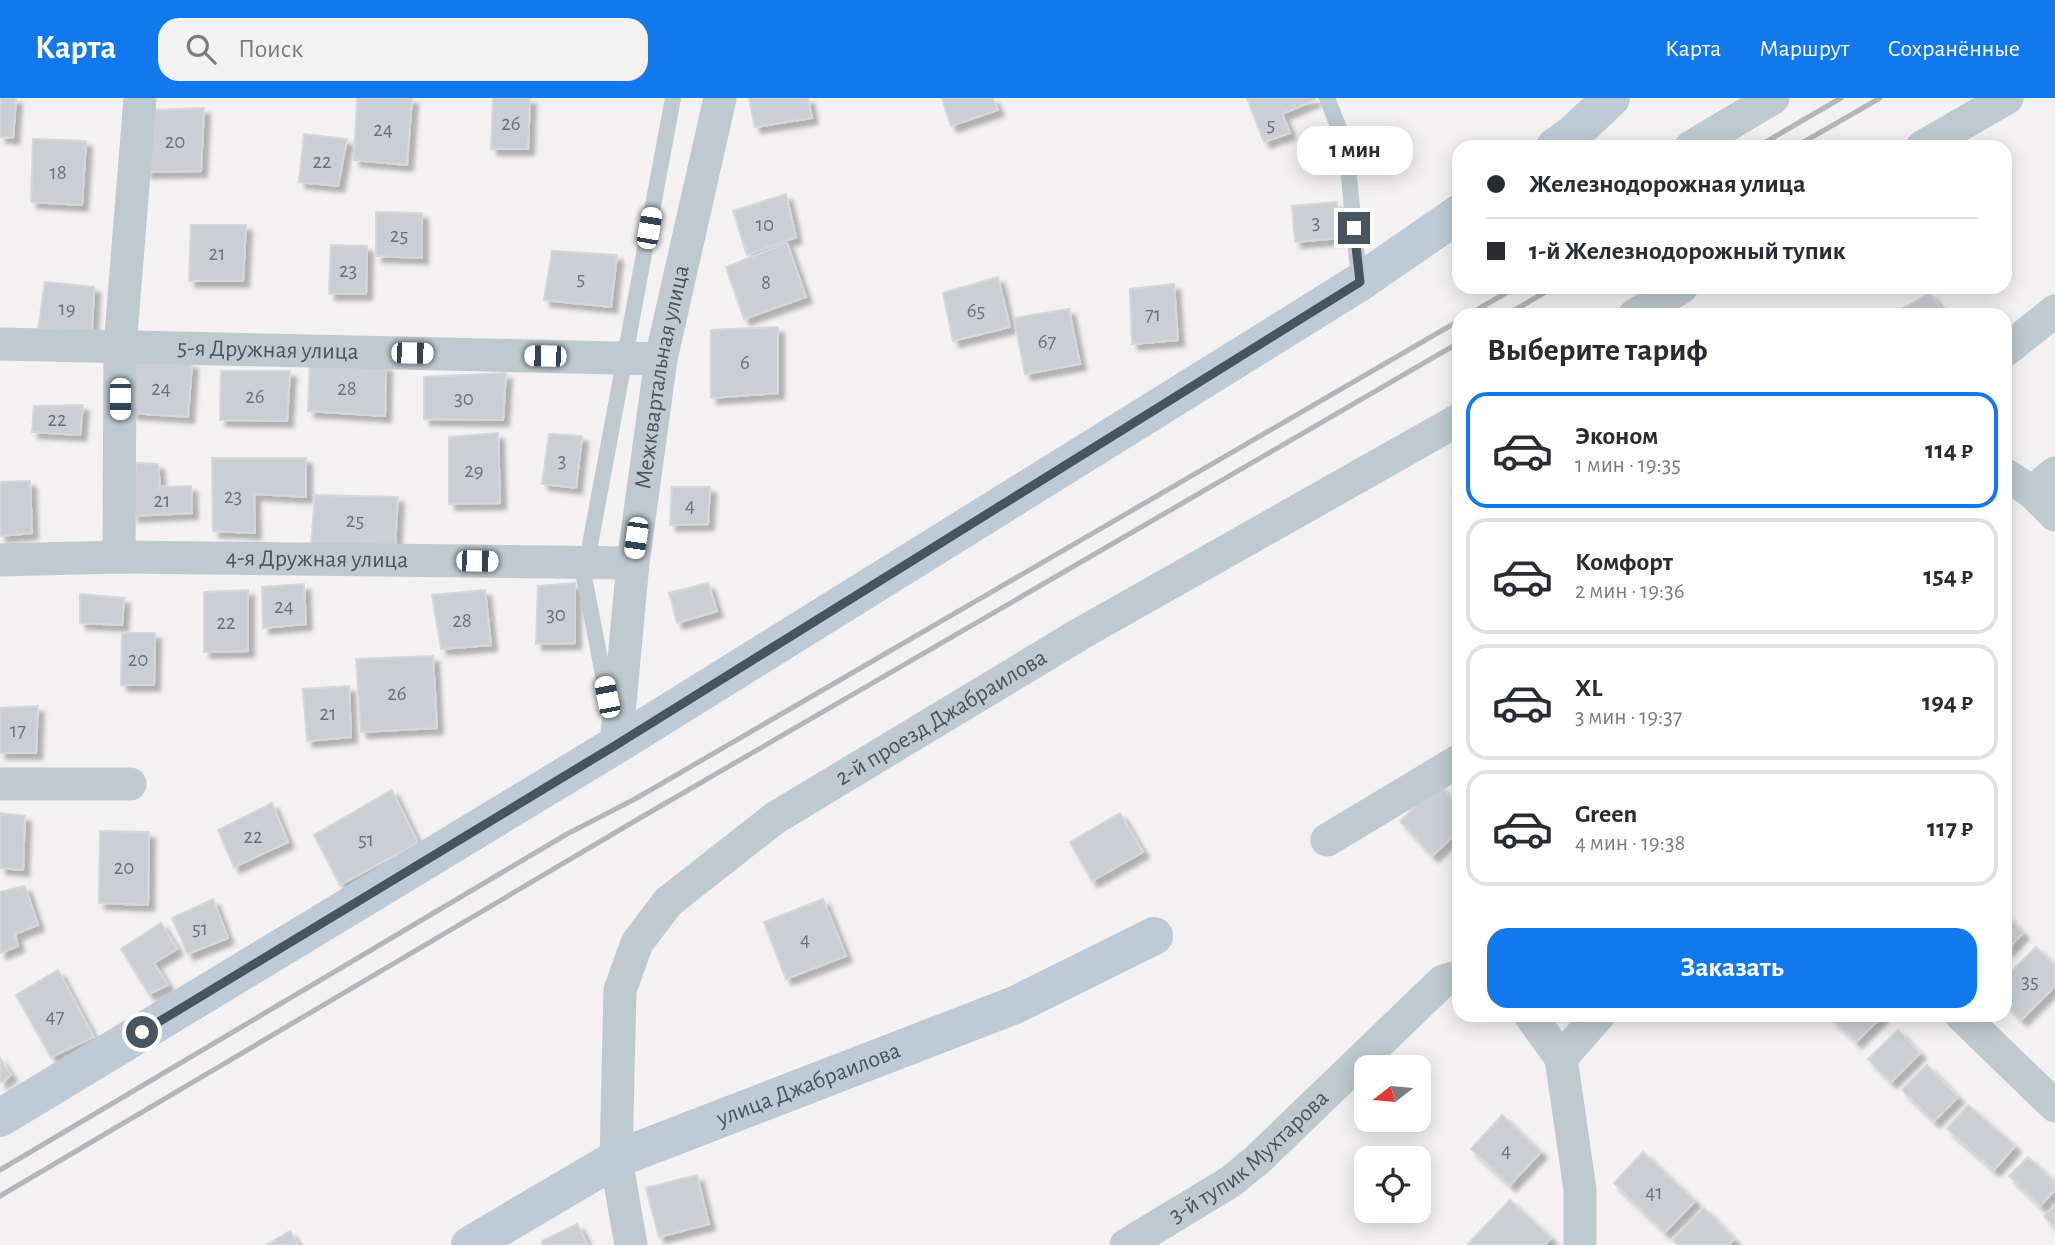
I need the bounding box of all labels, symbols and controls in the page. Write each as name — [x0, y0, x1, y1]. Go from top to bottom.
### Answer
search box — [158, 18, 648, 81]
icon: search — [182, 30, 220, 68]
text: Карта — [35, 32, 116, 65]
text: Поиск — [238, 36, 303, 62]
text: Карта — [1665, 37, 1721, 61]
text: Маршрут — [1759, 37, 1849, 61]
text: Сохранённые — [1887, 37, 2020, 61]
house number: 26 — [501, 113, 521, 134]
house number: 5 — [1267, 114, 1275, 135]
house number: 24 — [373, 119, 393, 140]
callout: 1 мин — [1296, 127, 1412, 176]
house number: 20 — [165, 131, 185, 152]
text: 1 мин — [1329, 139, 1381, 162]
house number: 22 — [312, 151, 332, 172]
house number: 18 — [49, 162, 67, 183]
text: Железнодорожная улица — [1529, 171, 1805, 197]
car — [636, 205, 663, 251]
house number: 3 — [1312, 212, 1320, 233]
route end — [1338, 212, 1370, 244]
house number: 10 — [756, 214, 774, 235]
house number: 25 — [390, 225, 408, 246]
text: 1-й Железнодорожный тупик — [1529, 238, 1846, 264]
house number: 21 — [209, 243, 225, 264]
house number: 23 — [339, 260, 357, 281]
street label: Межквартальная улица — [631, 263, 694, 491]
house number: 5 — [577, 268, 585, 289]
house number: 8 — [761, 272, 771, 293]
house number: 19 — [58, 298, 76, 319]
house number: 65 — [967, 300, 985, 321]
house number: 71 — [1145, 304, 1161, 325]
house number: 67 — [1038, 331, 1057, 352]
text: Выберите тариф — [1487, 334, 1708, 366]
street label: 5-я Дружная улица — [177, 336, 359, 364]
car — [391, 342, 434, 364]
car — [524, 345, 567, 367]
house number: 6 — [740, 352, 750, 373]
car — [110, 378, 131, 420]
house number: 24 — [151, 378, 171, 399]
house number: 28 — [337, 378, 357, 399]
house number: 26 — [245, 386, 265, 407]
house number: 30 — [454, 388, 474, 409]
house number: 22 — [47, 409, 67, 430]
icon: car — [1491, 419, 1554, 482]
text: Эконом — [1575, 423, 1658, 449]
text: 114 ₽ — [1925, 437, 1973, 463]
house number: 3 — [558, 450, 566, 471]
text: 1 мин · 19:35 — [1575, 454, 1681, 477]
house number: 29 — [464, 460, 484, 481]
house number: 23 — [224, 486, 242, 507]
house number: 21 — [154, 490, 170, 511]
house number: 4 — [685, 495, 695, 516]
house number: 25 — [346, 510, 364, 531]
car — [623, 516, 650, 560]
icon: car — [1491, 545, 1554, 608]
street label: 4-я Дружная улица — [225, 546, 409, 572]
text: Комфорт — [1575, 549, 1673, 575]
car — [456, 550, 499, 572]
text: 154 ₽ — [1923, 563, 1973, 589]
text: 2 мин · 19:36 — [1575, 580, 1685, 603]
house number: 24 — [274, 596, 294, 617]
house number: 30 — [546, 604, 566, 625]
house number: 28 — [452, 610, 472, 631]
house number: 22 — [216, 612, 236, 633]
street label: 2-й проезд Джабраилова — [832, 645, 1051, 790]
house number: 20 — [128, 649, 148, 670]
icon: car — [1491, 671, 1554, 734]
car — [593, 674, 622, 720]
text: XL — [1575, 675, 1602, 701]
house number: 26 — [387, 683, 407, 704]
text: 194 ₽ — [1922, 689, 1973, 715]
house number: 21 — [320, 703, 336, 724]
text: 3 мин · 19:37 — [1575, 706, 1682, 729]
house number: 17 — [10, 720, 26, 741]
icon: car — [1491, 797, 1554, 860]
text: Green — [1575, 801, 1637, 827]
text: 117 ₽ — [1927, 815, 1973, 841]
house number: 22 — [243, 826, 263, 847]
house number: 51 — [358, 829, 374, 850]
text: 4 мин · 19:38 — [1575, 832, 1685, 855]
house number: 20 — [114, 857, 134, 878]
house number: 51 — [192, 918, 208, 939]
button: Заказать — [1487, 928, 1977, 1008]
house number: 4 — [800, 929, 810, 950]
house number: 35 — [2021, 971, 2039, 992]
house number: 47 — [46, 1006, 65, 1027]
route start — [126, 1016, 158, 1048]
street label: улица Джабраилова — [713, 1038, 904, 1131]
north arrow — [1354, 1055, 1432, 1132]
map controls — [1354, 1055, 1431, 1223]
street label: 3-й тупик Мухтарова — [1165, 1086, 1334, 1228]
house number: 4 — [1501, 1140, 1511, 1161]
button: locate — [1354, 1146, 1431, 1223]
house number: 41 — [1645, 1182, 1663, 1203]

